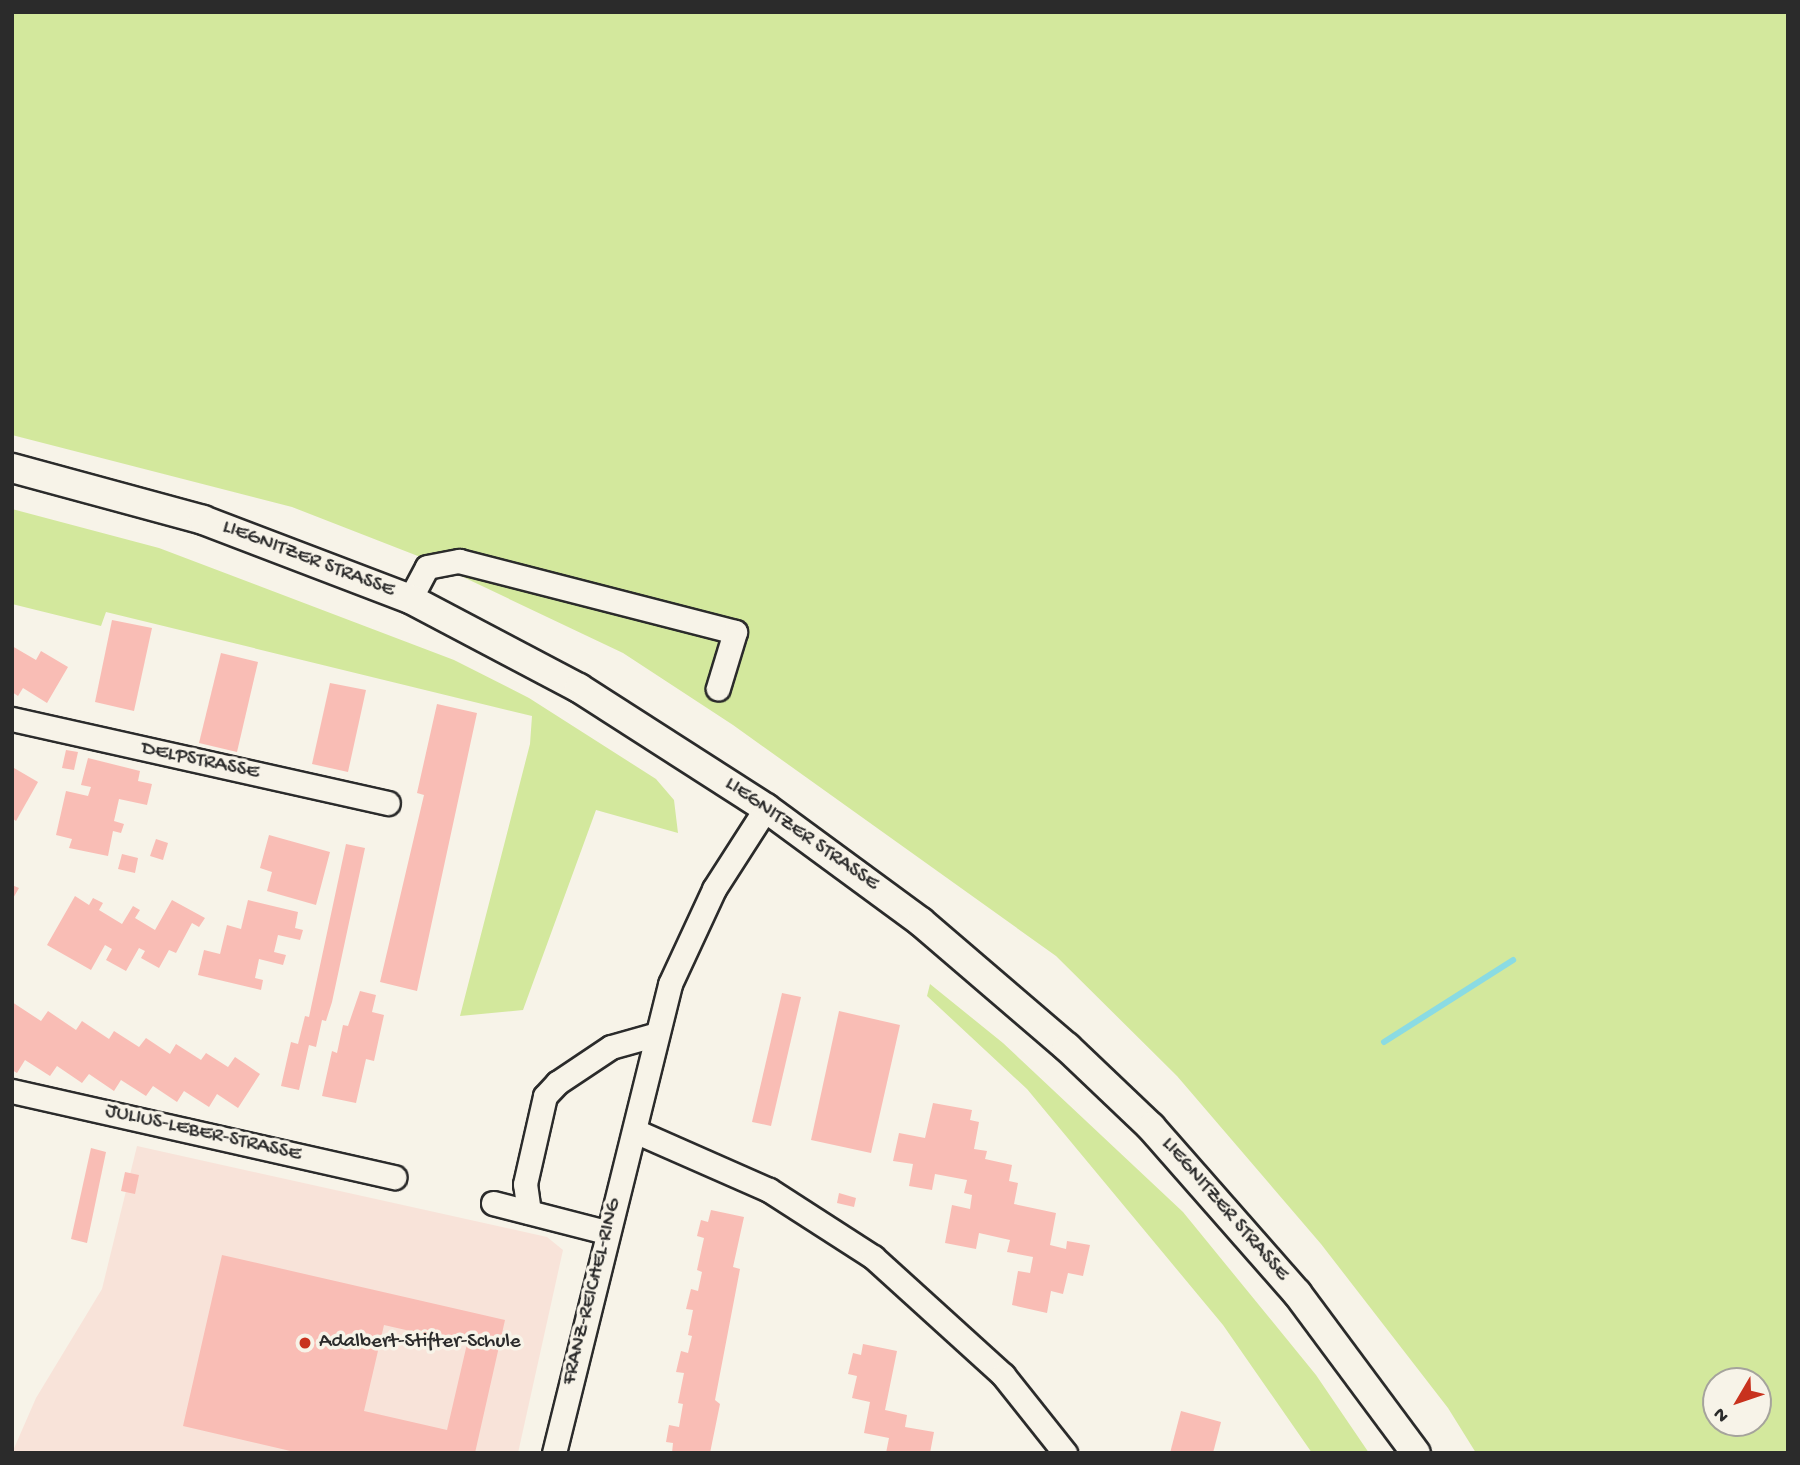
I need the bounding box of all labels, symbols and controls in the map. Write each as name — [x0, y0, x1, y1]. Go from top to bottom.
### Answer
street label: LIEGNITZER STRASSE — [218, 516, 398, 604]
street label: DELPSTRASSE — [139, 737, 261, 787]
street label: LIEGNITZER STRASSE — [719, 772, 883, 898]
street label: JULIUS-LEBER-STRASSE — [103, 1099, 303, 1169]
street label: LIEGNITZER STRASSE — [1155, 1133, 1293, 1287]
street label: FRANZ-REICHEL-RING — [558, 1196, 628, 1388]
place label: Adalbert-Stifter-Schule — [319, 1330, 521, 1356]
marker: Adalbert-Stifter-Schule — [297, 1335, 313, 1351]
north arrow — [1702, 1367, 1772, 1437]
text: N — [1709, 1402, 1735, 1426]

